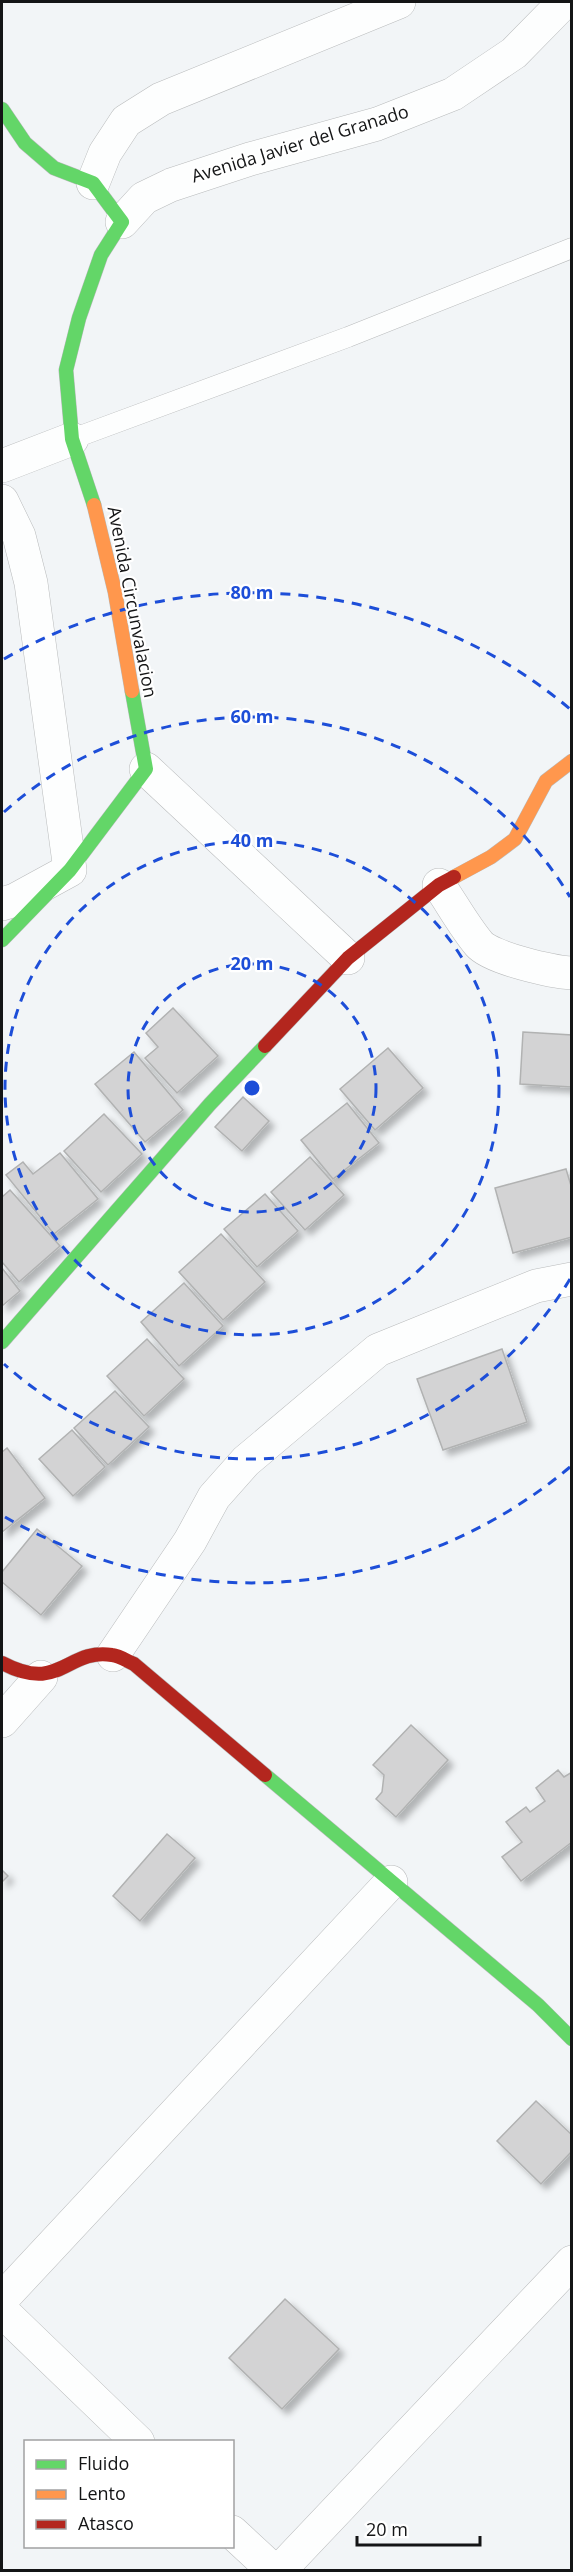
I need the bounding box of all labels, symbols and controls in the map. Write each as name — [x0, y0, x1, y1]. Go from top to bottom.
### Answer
street label: Avenida Javier del Granado — [188, 99, 411, 188]
street label: Avenida Circunvalacion — [103, 504, 163, 699]
text: 80 m — [231, 580, 273, 604]
text: 60 m — [231, 704, 273, 728]
text: 40 m — [231, 828, 273, 852]
text: 20 m — [231, 951, 273, 975]
centre of rings — [242, 1078, 262, 1098]
legend — [24, 2440, 234, 2548]
text: Fluido — [78, 2451, 129, 2475]
text: Lento — [78, 2481, 126, 2505]
scale bar — [357, 2509, 480, 2547]
text: Atasco — [78, 2511, 134, 2535]
text: 20 m — [366, 2517, 408, 2541]

